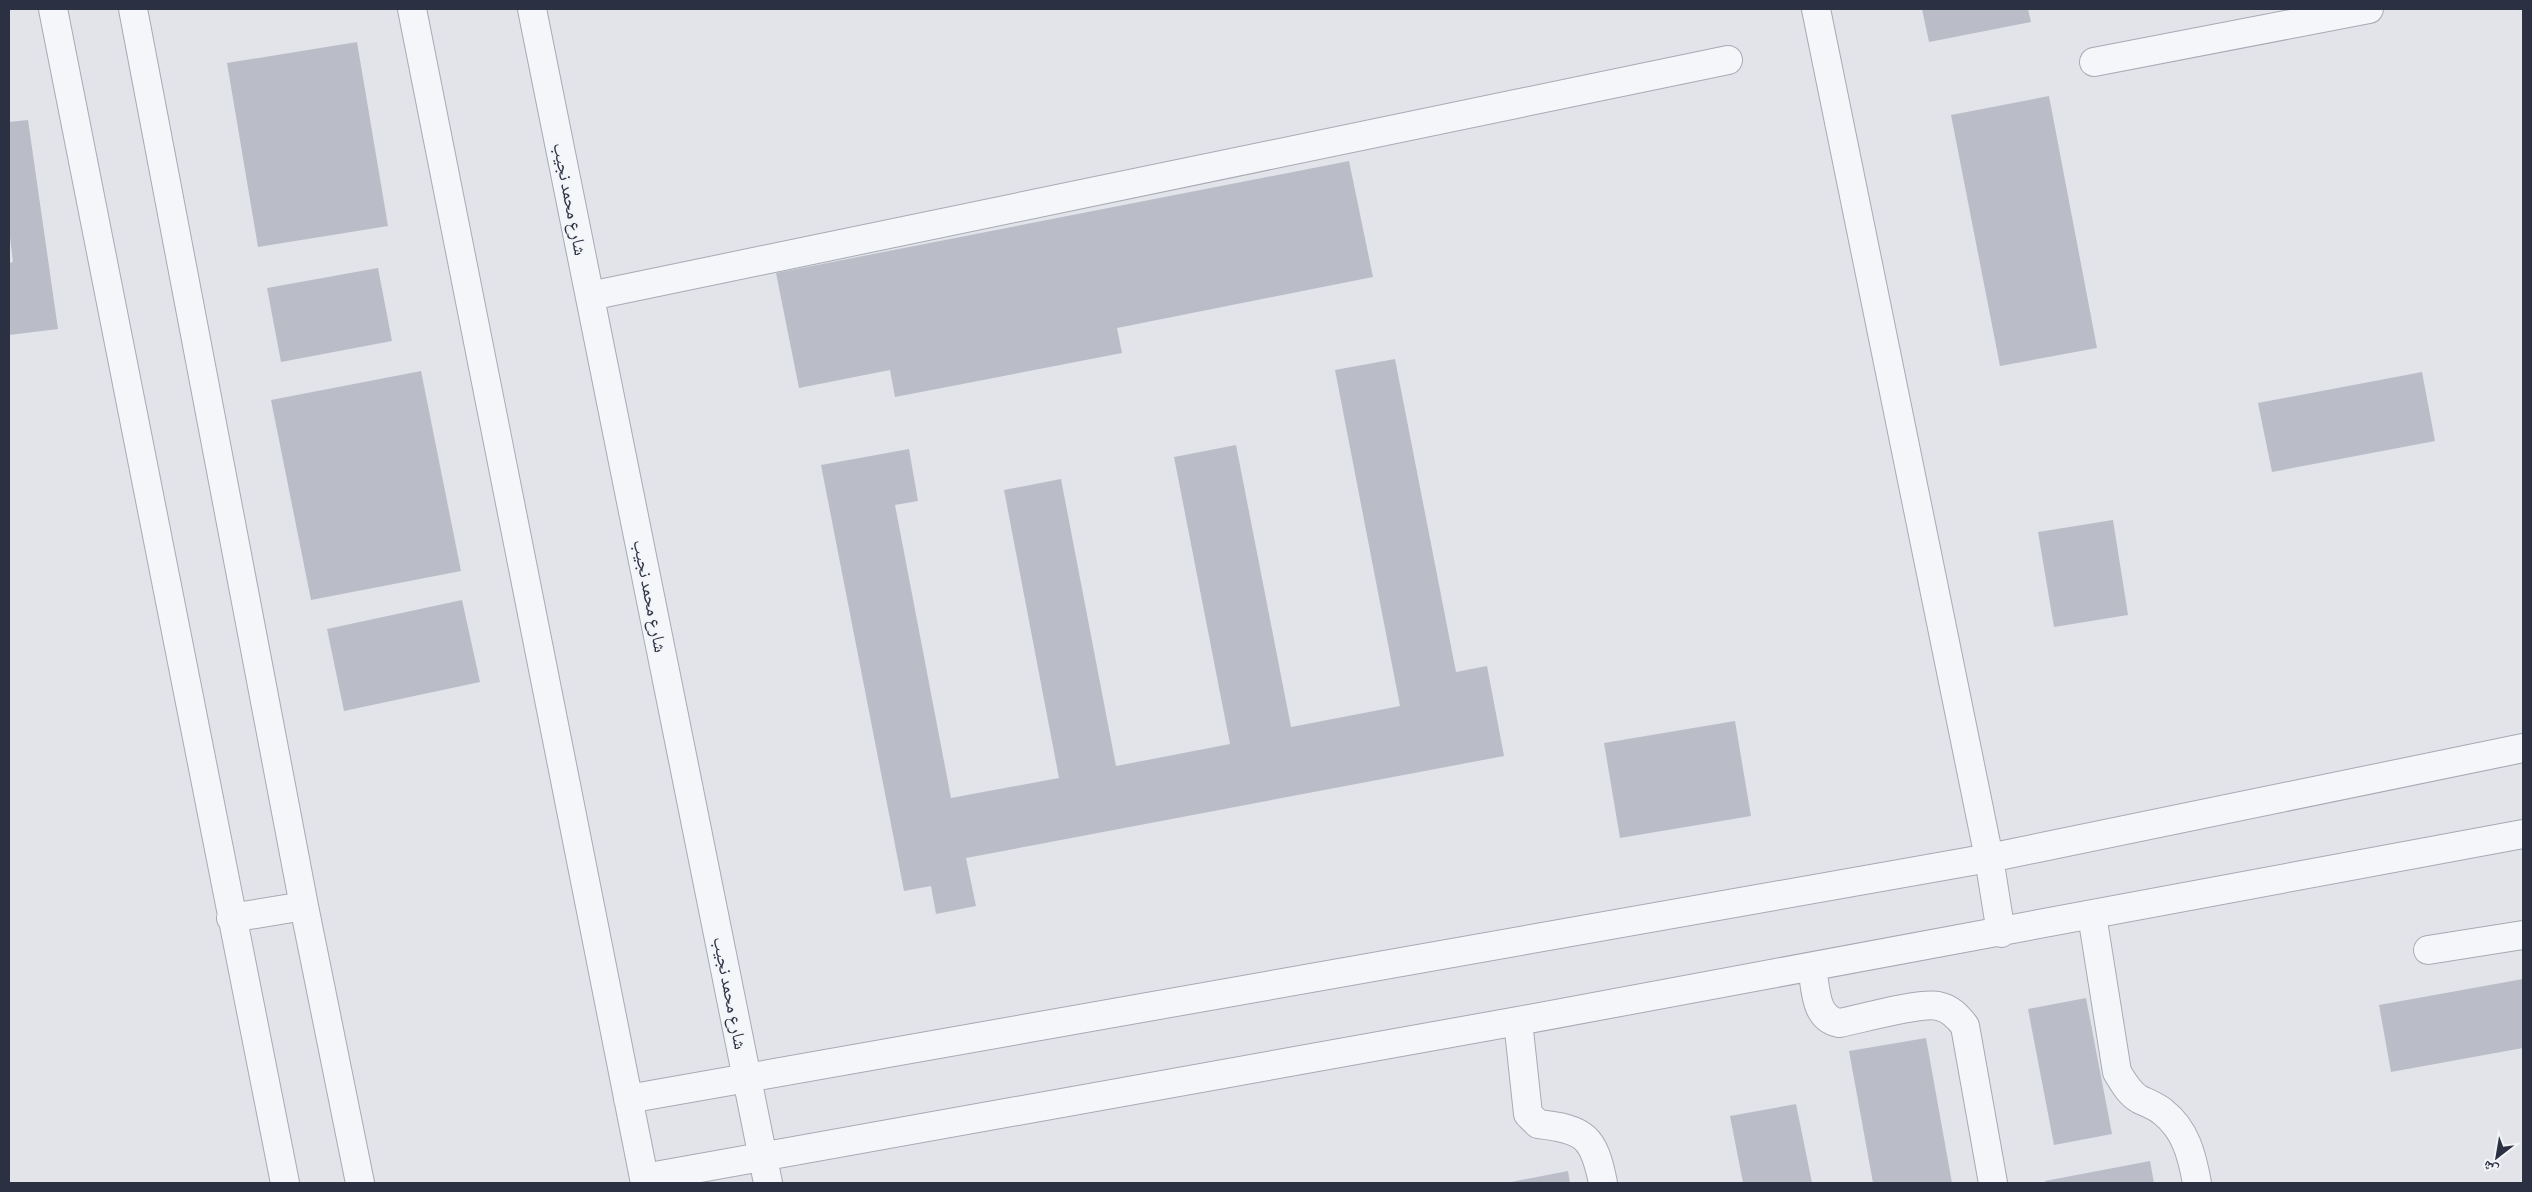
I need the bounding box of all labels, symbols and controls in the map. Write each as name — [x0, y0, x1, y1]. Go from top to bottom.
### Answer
street label: شارع محمد نجيب — [548, 141, 589, 257]
street label: شارع محمد نجيب — [628, 538, 669, 654]
street label: شارع محمد نجيب — [708, 935, 749, 1051]
north arrow — [2472, 1132, 2522, 1182]
text: ش — [2481, 1157, 2501, 1177]

